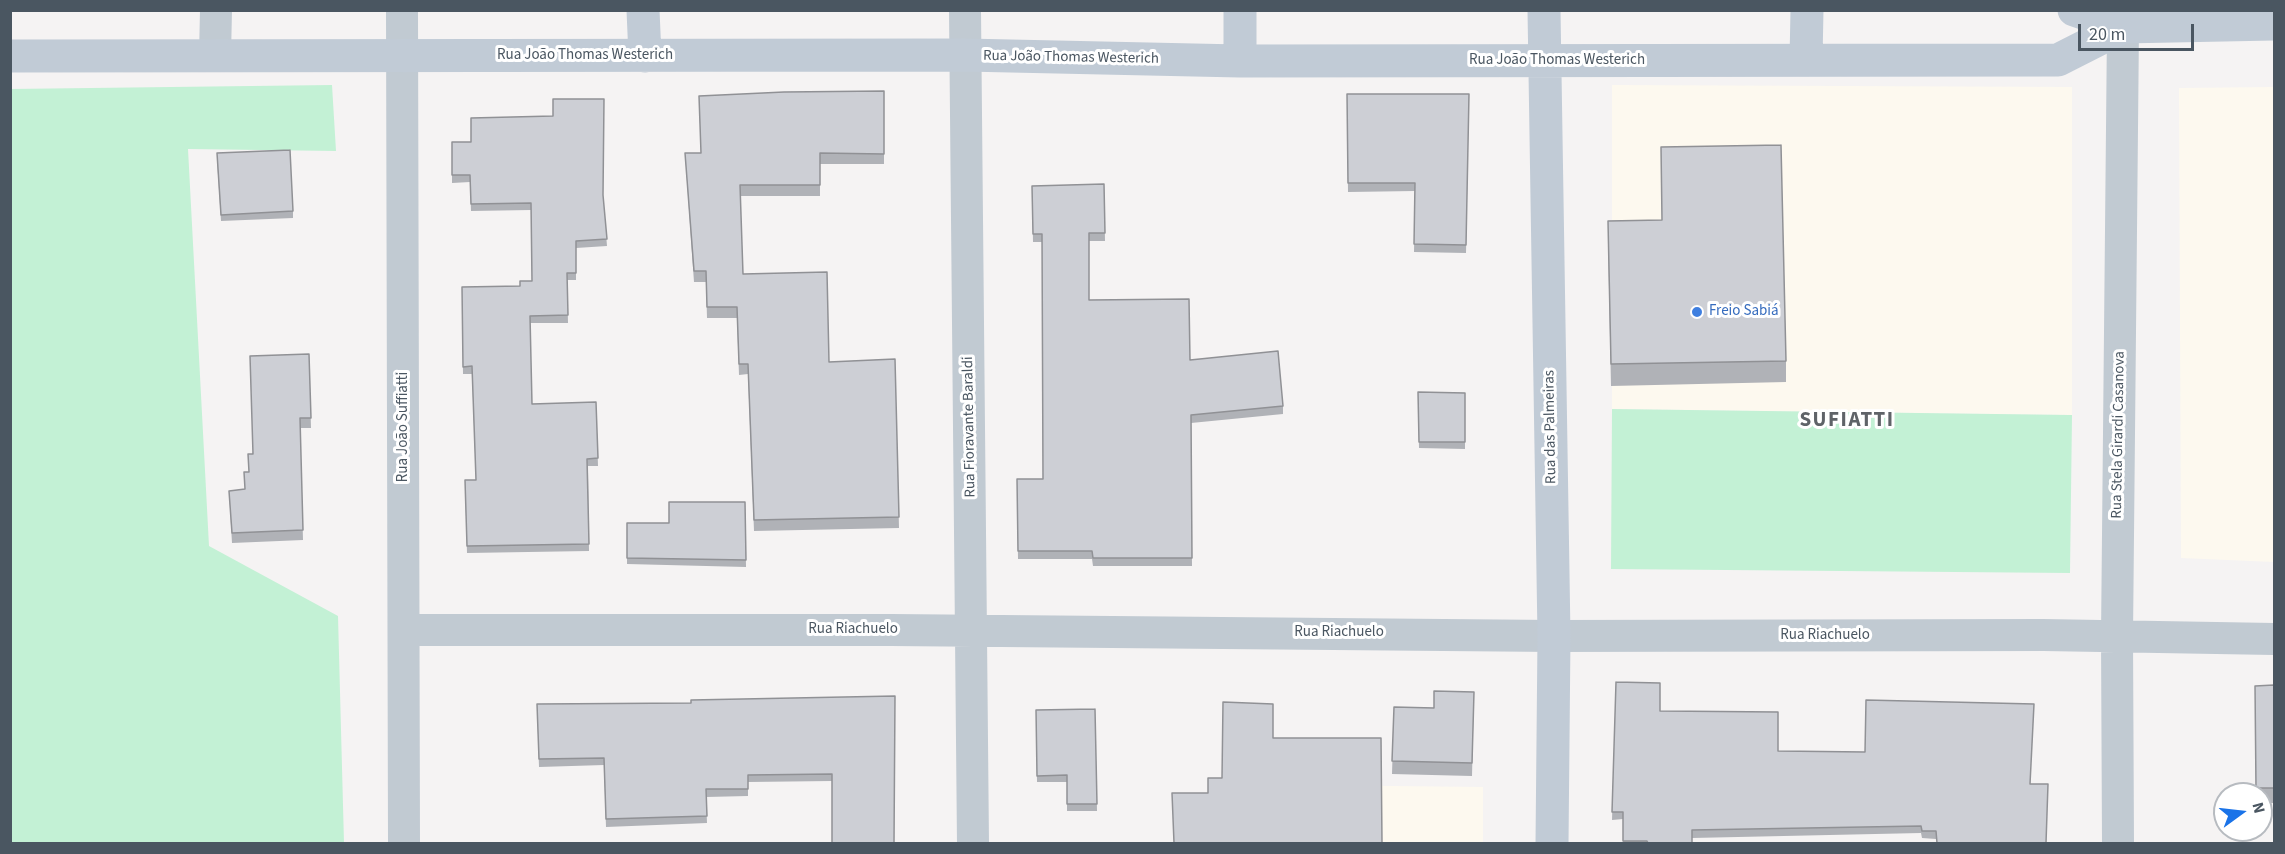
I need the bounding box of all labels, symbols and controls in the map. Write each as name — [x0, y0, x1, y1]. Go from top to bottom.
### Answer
scale bar — [2081, 12, 2196, 50]
text: 20 m — [2089, 22, 2125, 47]
street label: Rua João Thomas Westerich — [497, 47, 673, 65]
street label: Rua João Thomas Westerich — [983, 47, 1159, 69]
street label: Rua João Thomas Westerich — [1469, 52, 1645, 70]
place label: Freio Sabiá — [1709, 303, 1779, 321]
marker: Freio Sabiá — [1690, 305, 1704, 319]
street label: Rua Stela Girardi Casanova — [2109, 351, 2129, 519]
street label: Rua Fioravante Baraldi — [960, 356, 980, 498]
street label: Rua das Palmeiras — [1541, 370, 1561, 484]
street label: Rua João Suffiatti — [395, 372, 413, 482]
district label: SUFIATTI — [1799, 408, 1895, 434]
street label: Rua Riachuelo — [808, 621, 898, 639]
street label: Rua Riachuelo — [1294, 624, 1384, 642]
street label: Rua Riachuelo — [1780, 627, 1870, 645]
north arrow — [2213, 782, 2273, 842]
text: N — [2246, 800, 2270, 816]

